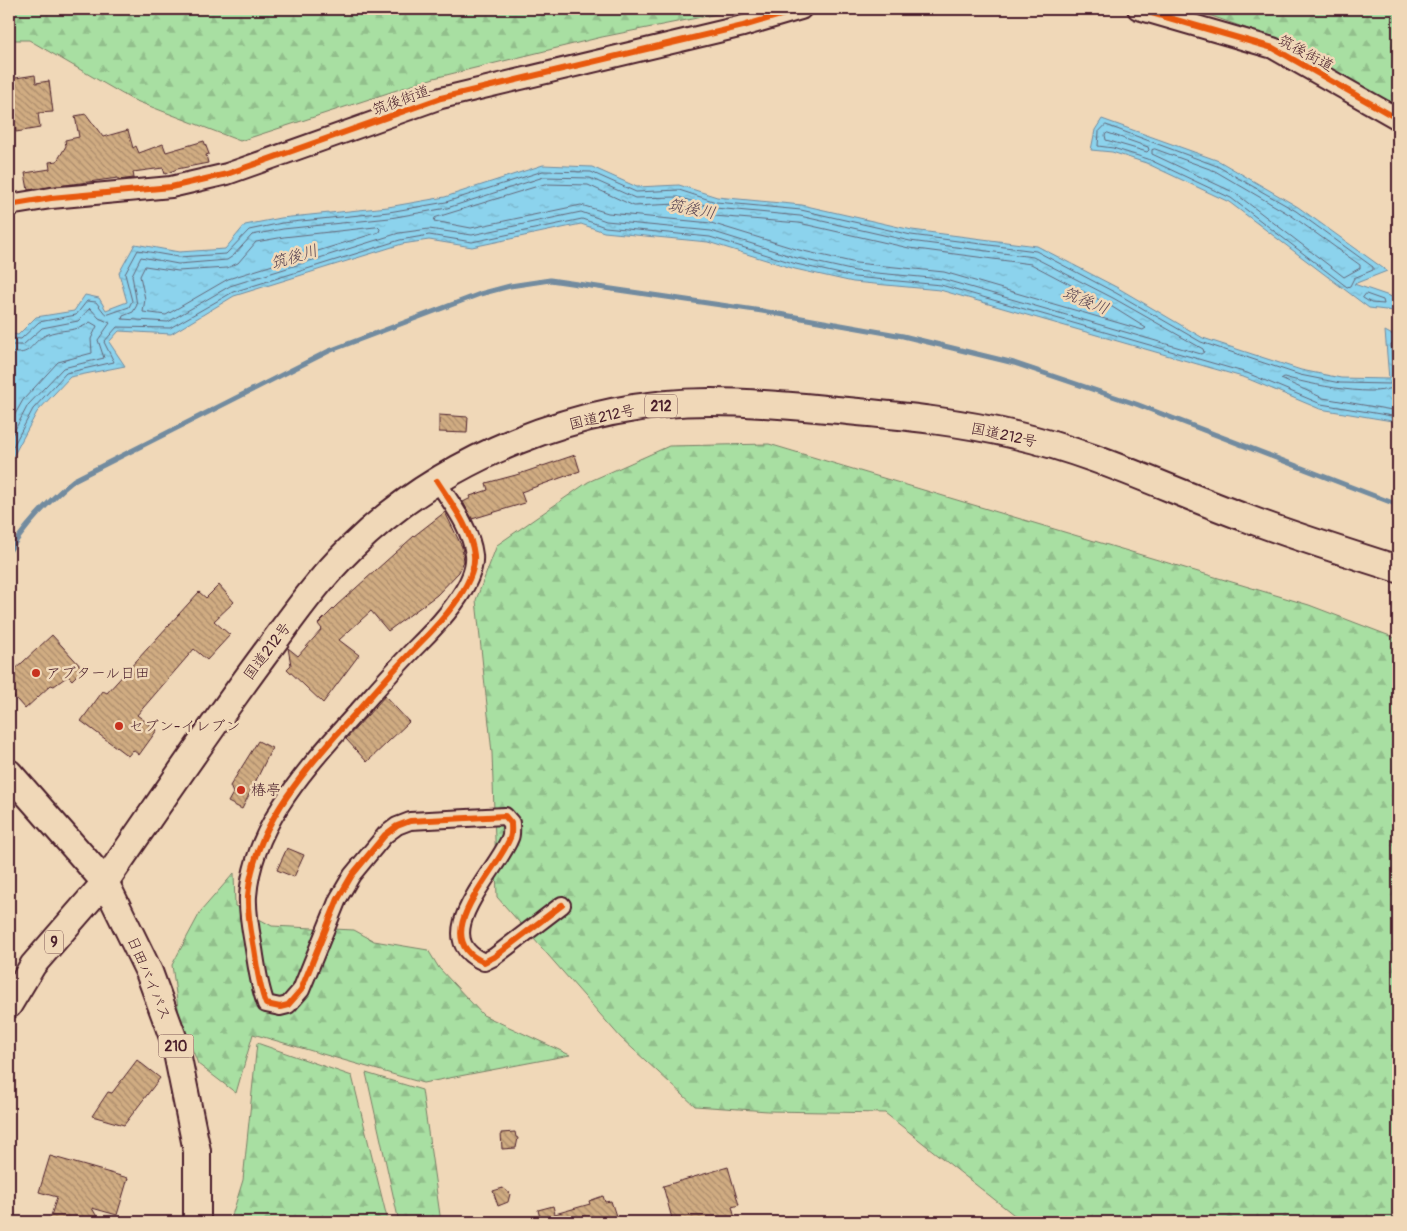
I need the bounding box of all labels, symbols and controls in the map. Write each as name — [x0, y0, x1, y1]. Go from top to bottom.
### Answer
street label: 筑後街道 — [1275, 31, 1337, 76]
street label: 筑後街道 — [370, 81, 433, 120]
water label: 筑後川 — [666, 195, 717, 223]
water label: 筑後川 — [268, 240, 320, 274]
water label: 筑後川 — [1060, 283, 1112, 319]
road number: 212 — [645, 394, 677, 418]
street label: 国道212号 — [567, 401, 637, 434]
street label: 国道212号 — [969, 419, 1039, 452]
street label: 国道212号 — [239, 619, 295, 684]
place label: アブタール日田 — [46, 664, 150, 683]
marker: アブタール日田 — [30, 667, 42, 679]
place label: セブン-イレブン — [129, 717, 240, 736]
marker: セブン-イレブン — [113, 720, 125, 732]
place label: 椿亭 — [251, 781, 281, 800]
marker: 椿亭 — [235, 784, 247, 796]
road number: 9 — [45, 930, 63, 954]
street label: 日田バイパス — [122, 933, 175, 1023]
road number: 210 — [158, 1034, 194, 1058]

